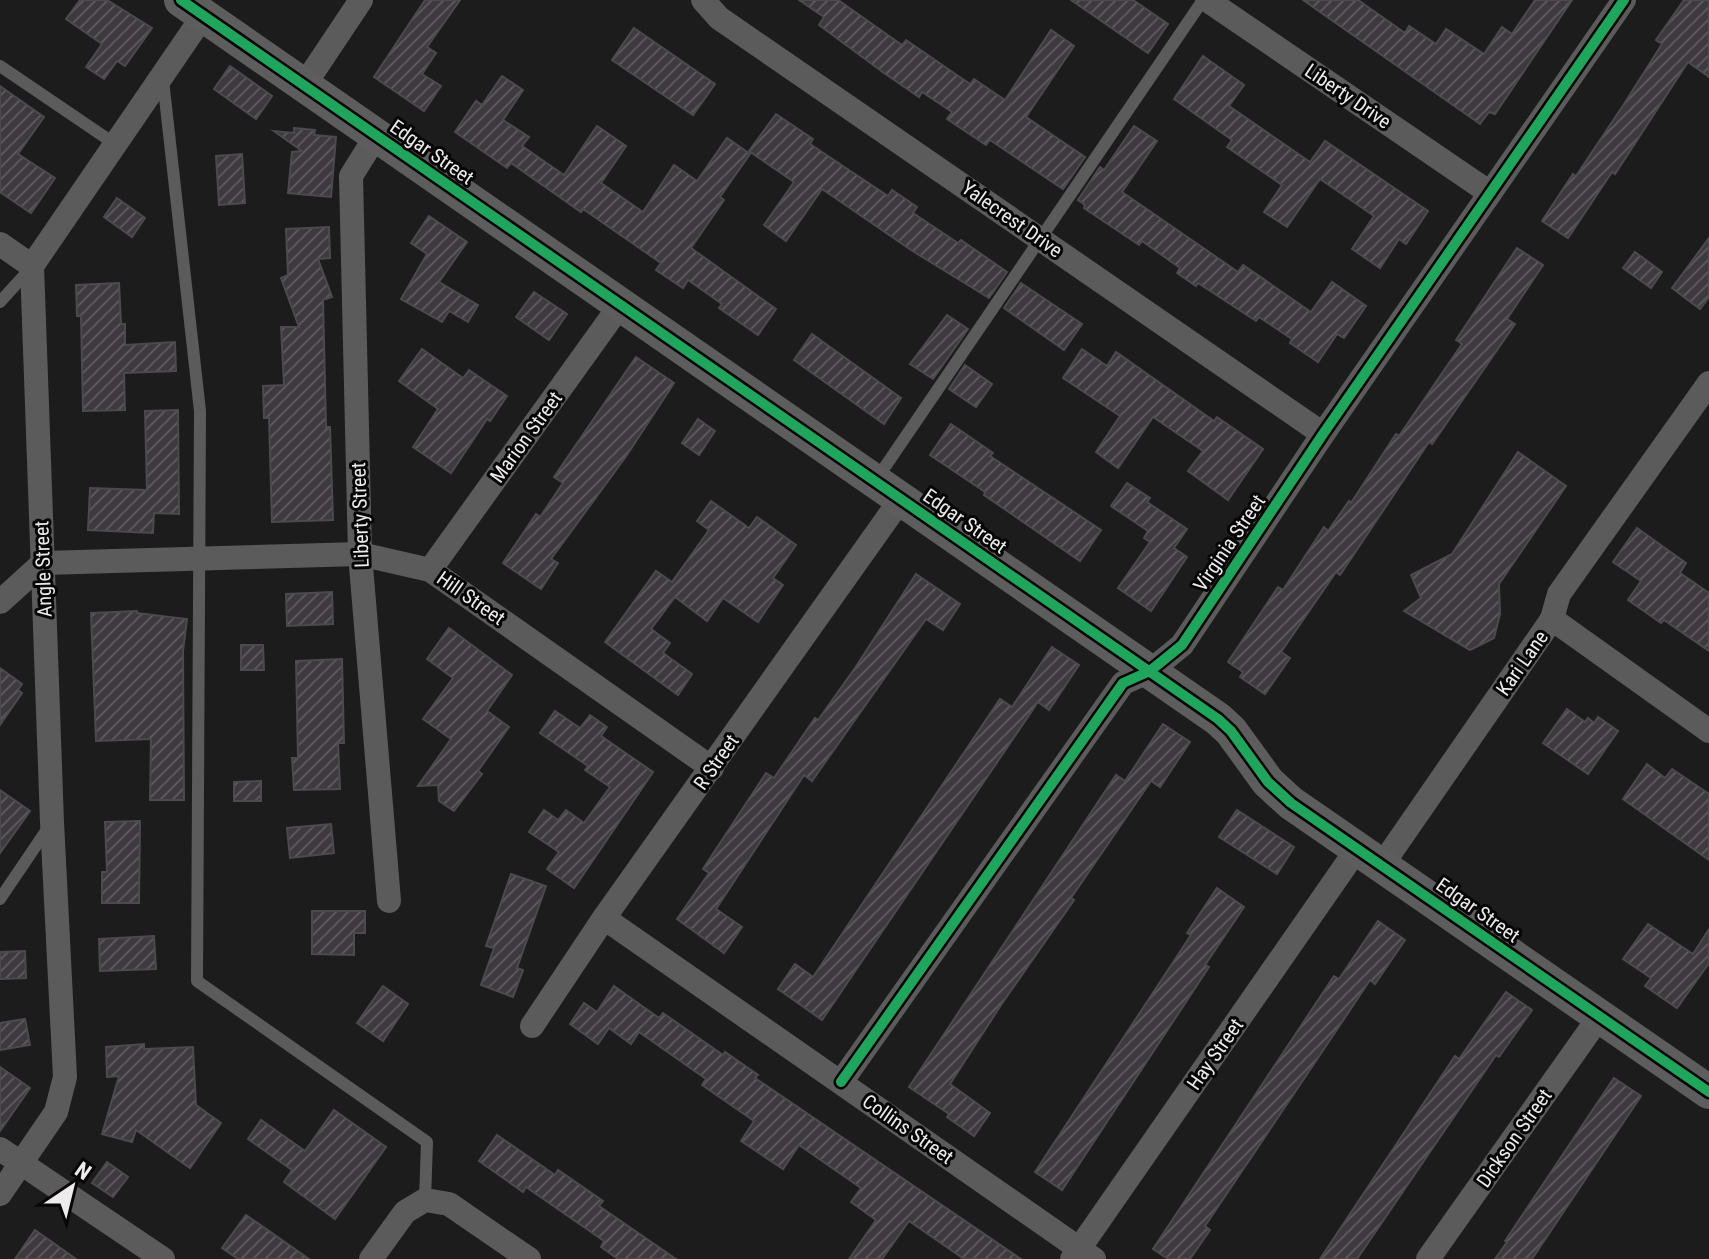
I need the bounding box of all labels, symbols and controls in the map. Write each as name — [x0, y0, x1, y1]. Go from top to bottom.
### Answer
street label: Liberty Drive — [1300, 58, 1396, 134]
street label: Edgar Street — [386, 114, 479, 190]
street label: Yalecrest Drive — [957, 176, 1067, 262]
street label: Marion Street — [485, 387, 567, 487]
street label: Liberty Street — [346, 462, 374, 568]
street label: Edgar Street — [919, 483, 1012, 559]
street label: Virginia Street — [1188, 490, 1270, 596]
street label: Angle Street — [29, 520, 57, 618]
street label: Hill Street — [432, 566, 510, 630]
street label: Kari Lane — [1491, 626, 1553, 700]
street label: R Street — [688, 730, 744, 794]
street label: Edgar Street — [1432, 872, 1525, 948]
street label: Hay Street — [1182, 1014, 1248, 1094]
street label: Dickson Street — [1471, 1084, 1557, 1192]
street label: Collins Street — [858, 1089, 958, 1169]
north arrow — [32, 1147, 112, 1227]
text: N — [70, 1157, 96, 1185]

